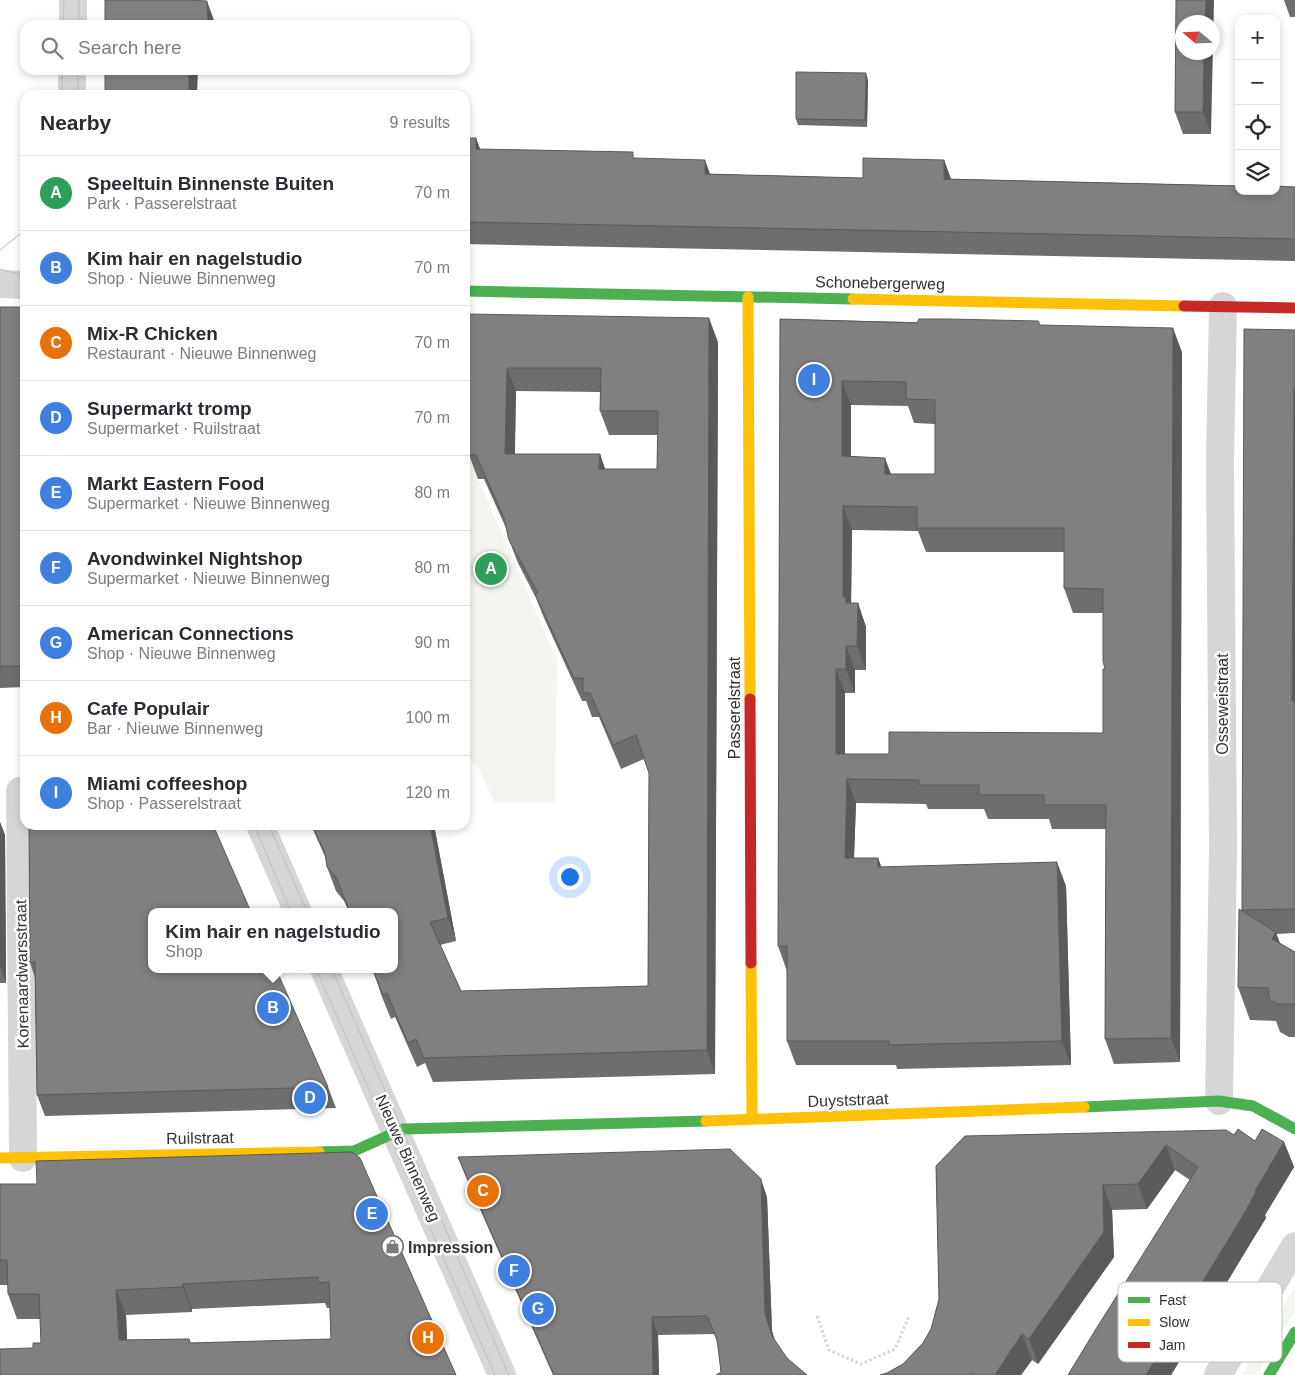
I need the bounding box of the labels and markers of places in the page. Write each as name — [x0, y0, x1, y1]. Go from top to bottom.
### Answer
pin: I — [798, 361, 830, 399]
pin: A — [475, 550, 507, 588]
pin: B — [257, 989, 289, 1027]
pin: D — [294, 1079, 326, 1117]
pin: C — [467, 1172, 499, 1210]
pin: E — [356, 1195, 388, 1233]
shop icon: Impression — [380, 1235, 404, 1259]
place label: Impression — [408, 1239, 493, 1256]
pin: F — [498, 1252, 530, 1290]
pin: G — [522, 1290, 554, 1328]
pin: H — [412, 1319, 444, 1357]

